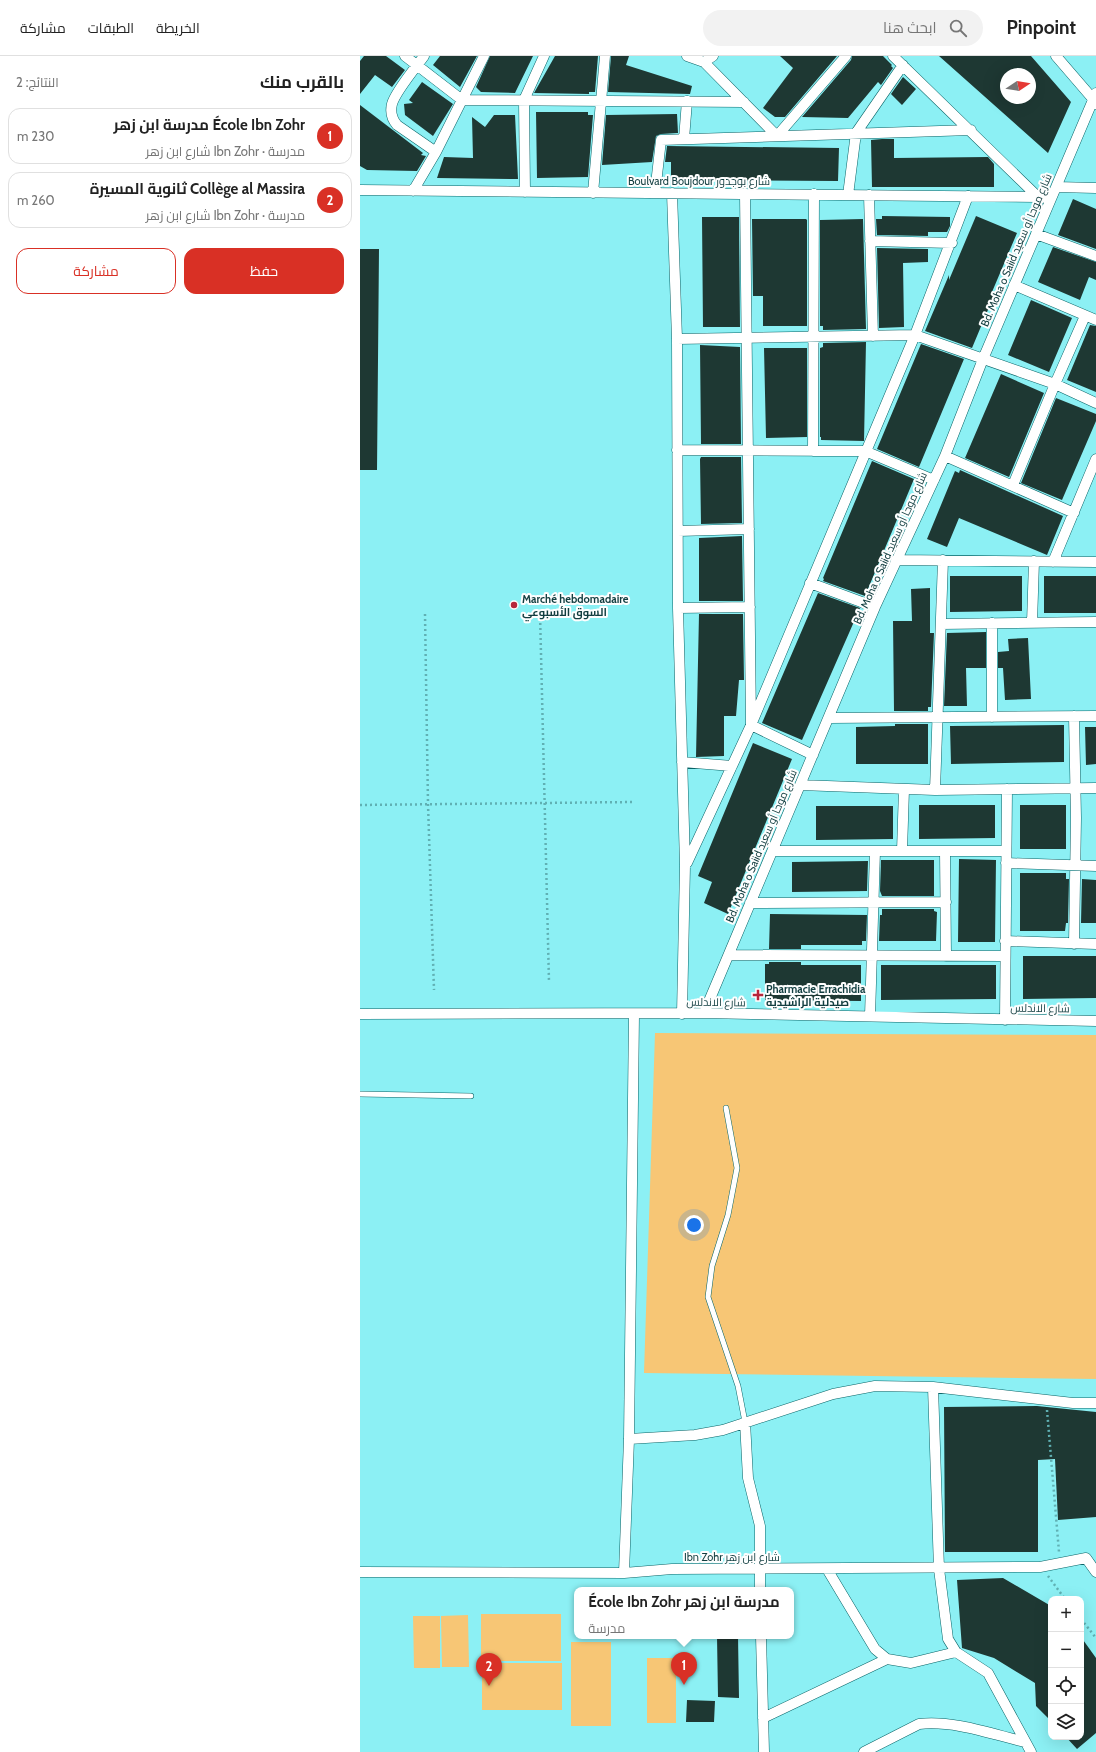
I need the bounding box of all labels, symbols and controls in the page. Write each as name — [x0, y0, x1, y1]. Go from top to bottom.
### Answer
search box — [703, 10, 983, 46]
text: Pinpoint — [1007, 16, 1076, 39]
icon: search — [947, 17, 969, 39]
text: مشاركة — [20, 19, 66, 37]
text: الطبقات — [88, 19, 134, 37]
text: الخريطة — [156, 19, 200, 37]
text: ابحث هنا — [883, 19, 937, 37]
north arrow — [1000, 68, 1036, 104]
text: بالقرب منك — [260, 72, 344, 92]
text: النتائج: 2 — [16, 74, 59, 90]
text: École Ibn Zohr مدرسة ابن زهر — [114, 116, 305, 134]
text: 230 m — [17, 128, 54, 144]
text: 1 — [328, 128, 332, 144]
text: مدرسة · Ibn Zohr شارع ابن زهر — [146, 143, 305, 159]
street label: Bd. Moha o Saiid شارع موحا أو سعيد — [977, 171, 1056, 329]
street label: Boulvard Boujdour شارع بوجدور — [628, 174, 770, 189]
text: Collège al Massira ثانوية المسيرة — [90, 180, 305, 198]
text: 260 m — [17, 192, 55, 208]
text: 2 — [327, 192, 333, 208]
text: مدرسة · Ibn Zohr شارع ابن زهر — [146, 207, 305, 223]
button: مشاركة — [16, 248, 176, 294]
button: حفظ — [184, 248, 344, 294]
street label: Bd. Moha o Saiid شارع موحا أو سعيد — [850, 470, 931, 627]
place label: Marché hebdomadaire السوق الأسبوعي — [522, 592, 629, 622]
marker: Marché hebdomadaire السوق الأسبوعي — [509, 600, 519, 610]
street label: Bd. Moha o Saiid شارع موحا أو سعيد — [722, 767, 801, 925]
place label: Pharmacie Errachidia صيدلية الراشيدية — [766, 982, 866, 1009]
marker: Pharmacie Errachidia صيدلية الراشيدية — [753, 990, 763, 1000]
street label: شارع الاندلس — [686, 994, 746, 1011]
street label: شارع الاندلس — [1010, 1000, 1070, 1017]
your location — [684, 1215, 704, 1235]
street label: Ibn Zohr شارع ابن زهر — [684, 1550, 780, 1565]
popup — [574, 1587, 794, 1639]
text: École Ibn Zohr مدرسة ابن زهر — [588, 1593, 780, 1611]
map controls — [1048, 1596, 1084, 1740]
button: + — [1048, 1596, 1084, 1632]
text: مدرسة — [588, 1620, 625, 1636]
button: − — [1048, 1632, 1084, 1668]
pin: 1 — [671, 1652, 697, 1685]
pin: 2 — [476, 1653, 502, 1686]
button: locate — [1048, 1668, 1084, 1704]
button: layers — [1048, 1704, 1084, 1740]

